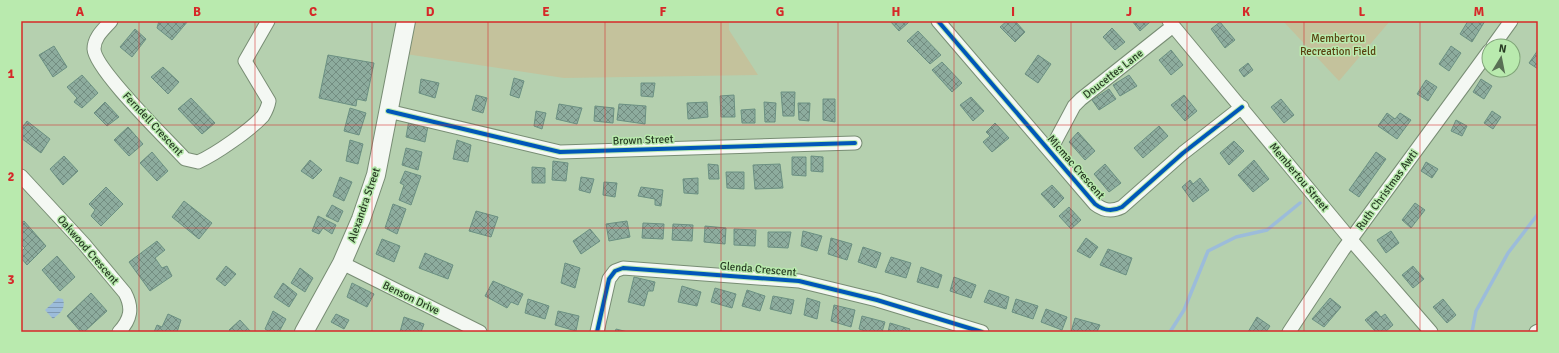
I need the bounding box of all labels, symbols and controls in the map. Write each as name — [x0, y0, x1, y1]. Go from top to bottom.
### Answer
text: A — [76, 4, 85, 20]
text: B — [193, 4, 201, 20]
text: C — [309, 4, 317, 20]
text: D — [426, 4, 435, 20]
text: E — [542, 4, 550, 20]
text: F — [660, 4, 667, 20]
text: G — [776, 4, 784, 20]
text: H — [892, 4, 900, 20]
text: I — [1011, 4, 1015, 20]
text: J — [1126, 4, 1132, 20]
text: K — [1242, 4, 1250, 20]
text: L — [1359, 4, 1366, 20]
text: M — [1474, 4, 1485, 20]
park label: Membertou Recreation Field — [1300, 32, 1376, 58]
north arrow — [1481, 38, 1521, 78]
text: N — [1498, 42, 1508, 56]
street label: Doucettes Lane — [1080, 47, 1146, 101]
text: 1 — [7, 66, 15, 82]
street label: Ferndell Crescent — [120, 89, 186, 159]
street label: Brown Street — [612, 132, 674, 148]
street label: Micmac Crescent — [1045, 132, 1107, 202]
street label: Membertou Street — [1267, 140, 1331, 214]
street label: Ruth Christmas Awti — [1353, 147, 1421, 233]
street label: Alexandra Street — [345, 166, 383, 244]
text: 2 — [7, 169, 15, 185]
street label: Oakwood Crescent — [55, 213, 122, 287]
street label: Glenda Crescent — [719, 259, 797, 279]
text: 3 — [7, 272, 15, 288]
street label: Benson Drive — [380, 279, 442, 317]

